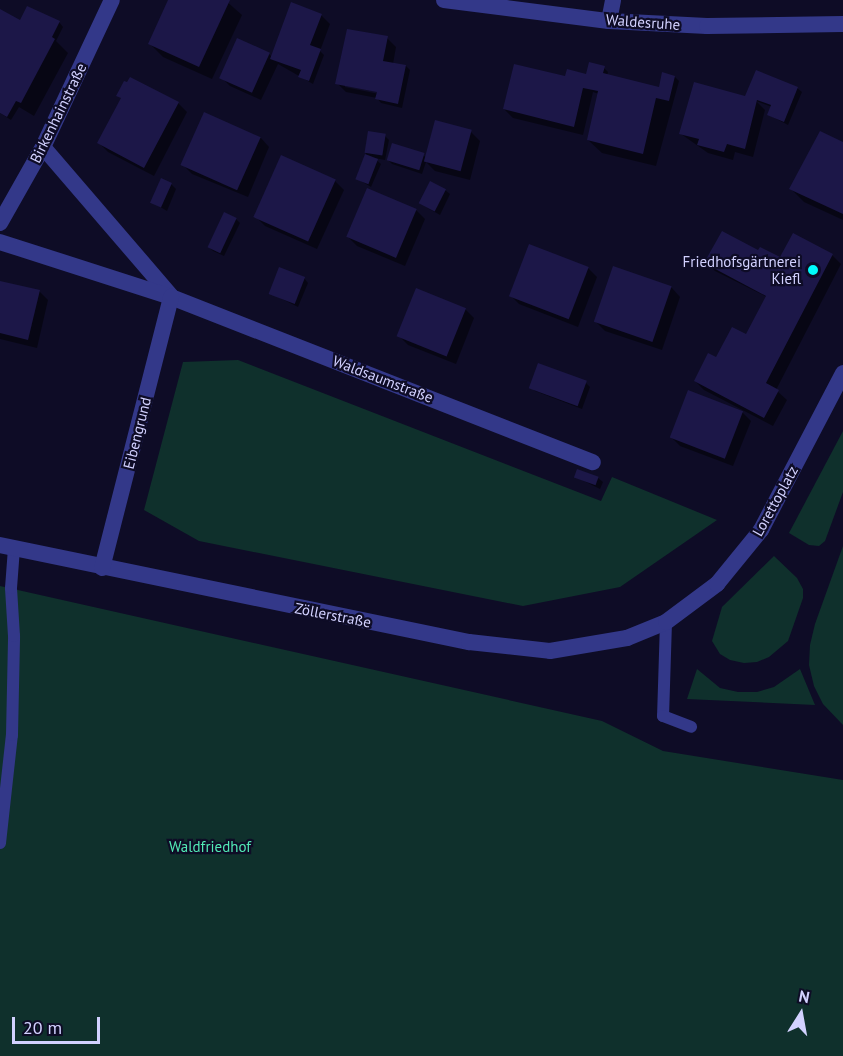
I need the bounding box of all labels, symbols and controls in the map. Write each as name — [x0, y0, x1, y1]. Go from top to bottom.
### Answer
street label: Waldesruhe — [605, 10, 681, 34]
street label: Birkenhainstraße — [26, 60, 90, 166]
place label: Friedhofsgärtnerei Kiefl — [683, 252, 801, 287]
marker: Friedhofsgärtnerei Kiefl — [806, 263, 820, 277]
street label: Waldsaumstraße — [330, 352, 436, 406]
street label: Eibengrund — [119, 395, 155, 471]
street label: Lorettoplatz — [748, 463, 802, 539]
street label: Zöllerstraße — [293, 599, 373, 631]
park label: Waldfriedhof — [169, 838, 251, 856]
north arrow — [771, 984, 831, 1044]
text: N — [797, 986, 811, 1007]
scale bar — [15, 1005, 104, 1043]
text: 20 m — [23, 1016, 62, 1039]

